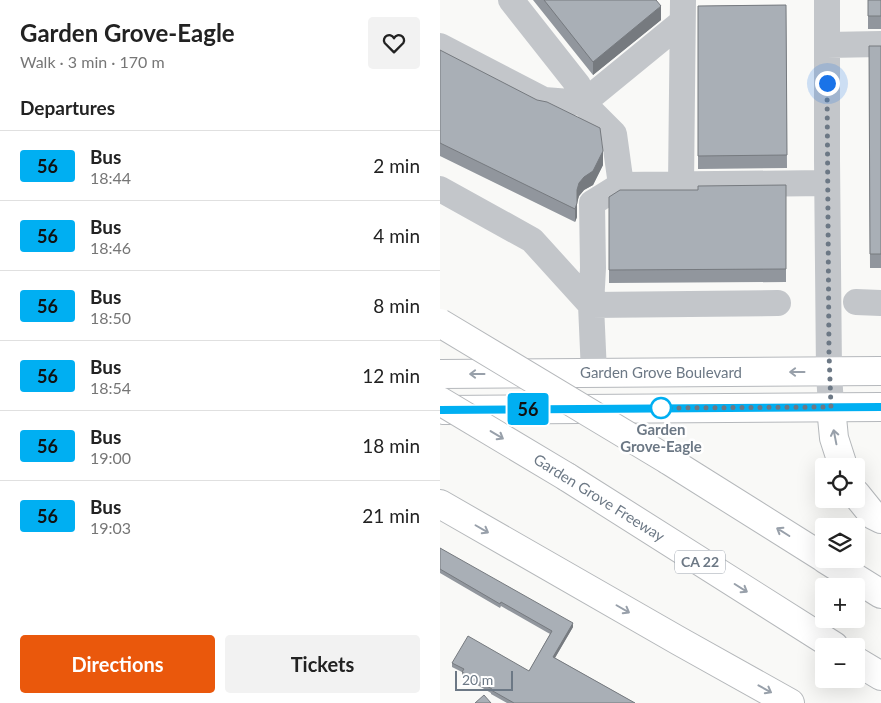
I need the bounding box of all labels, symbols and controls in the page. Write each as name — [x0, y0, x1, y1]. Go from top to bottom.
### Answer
button: heart — [368, 17, 420, 69]
text: Garden Grove-Eagle — [20, 18, 235, 47]
text: Walk · 3 min · 170 m — [20, 52, 165, 71]
your location — [815, 71, 840, 96]
text: Departures — [20, 96, 115, 119]
text: Bus — [90, 145, 121, 168]
text: 2 min — [373, 154, 420, 177]
text: 56 — [37, 155, 58, 177]
text: 18:44 — [90, 168, 131, 187]
text: Bus — [90, 215, 121, 238]
text: 4 min — [373, 224, 420, 247]
text: 56 — [37, 225, 58, 247]
text: 18:46 — [90, 238, 131, 257]
text: Bus — [90, 285, 121, 308]
text: 8 min — [373, 294, 420, 317]
text: 56 — [37, 295, 58, 317]
text: 18:50 — [90, 308, 131, 327]
text: Bus — [90, 355, 121, 378]
street label: Garden Grove Boulevard — [580, 363, 742, 381]
text: 12 min — [362, 364, 420, 387]
text: 56 — [37, 365, 58, 387]
one-way arrow — [790, 367, 806, 377]
one-way arrow — [470, 369, 486, 379]
text: 18:54 — [90, 378, 131, 397]
line badge: 56 — [506, 393, 550, 425]
marker: Garden Grove-Eagle — [650, 397, 672, 419]
text: 56 — [518, 398, 538, 420]
place label: Garden Grove-Eagle — [620, 420, 702, 455]
text: Bus — [90, 425, 121, 448]
one-way arrow — [829, 430, 839, 446]
one-way arrow — [489, 431, 503, 441]
text: 18 min — [362, 434, 420, 457]
text: 56 — [37, 435, 58, 457]
text: 19:00 — [90, 448, 131, 467]
street label: Garden Grove Freeway — [531, 449, 669, 545]
map controls — [815, 458, 865, 688]
button: locate — [815, 458, 865, 508]
text: Bus — [90, 495, 121, 518]
text: 21 min — [362, 504, 420, 527]
text: 56 — [37, 505, 58, 527]
text: 19:03 — [90, 518, 131, 537]
button: layers — [815, 518, 865, 568]
one-way arrow — [475, 524, 489, 534]
one-way arrow — [776, 527, 790, 537]
road number: CA 22 — [675, 550, 725, 574]
button: + — [815, 578, 865, 628]
one-way arrow — [734, 583, 748, 593]
one-way arrow — [616, 605, 630, 615]
button: Directions — [20, 635, 215, 693]
button: Tickets — [225, 635, 420, 693]
button: − — [815, 638, 865, 688]
scale bar — [455, 668, 512, 691]
text: 20 m — [462, 671, 493, 688]
one-way arrow — [757, 685, 772, 694]

